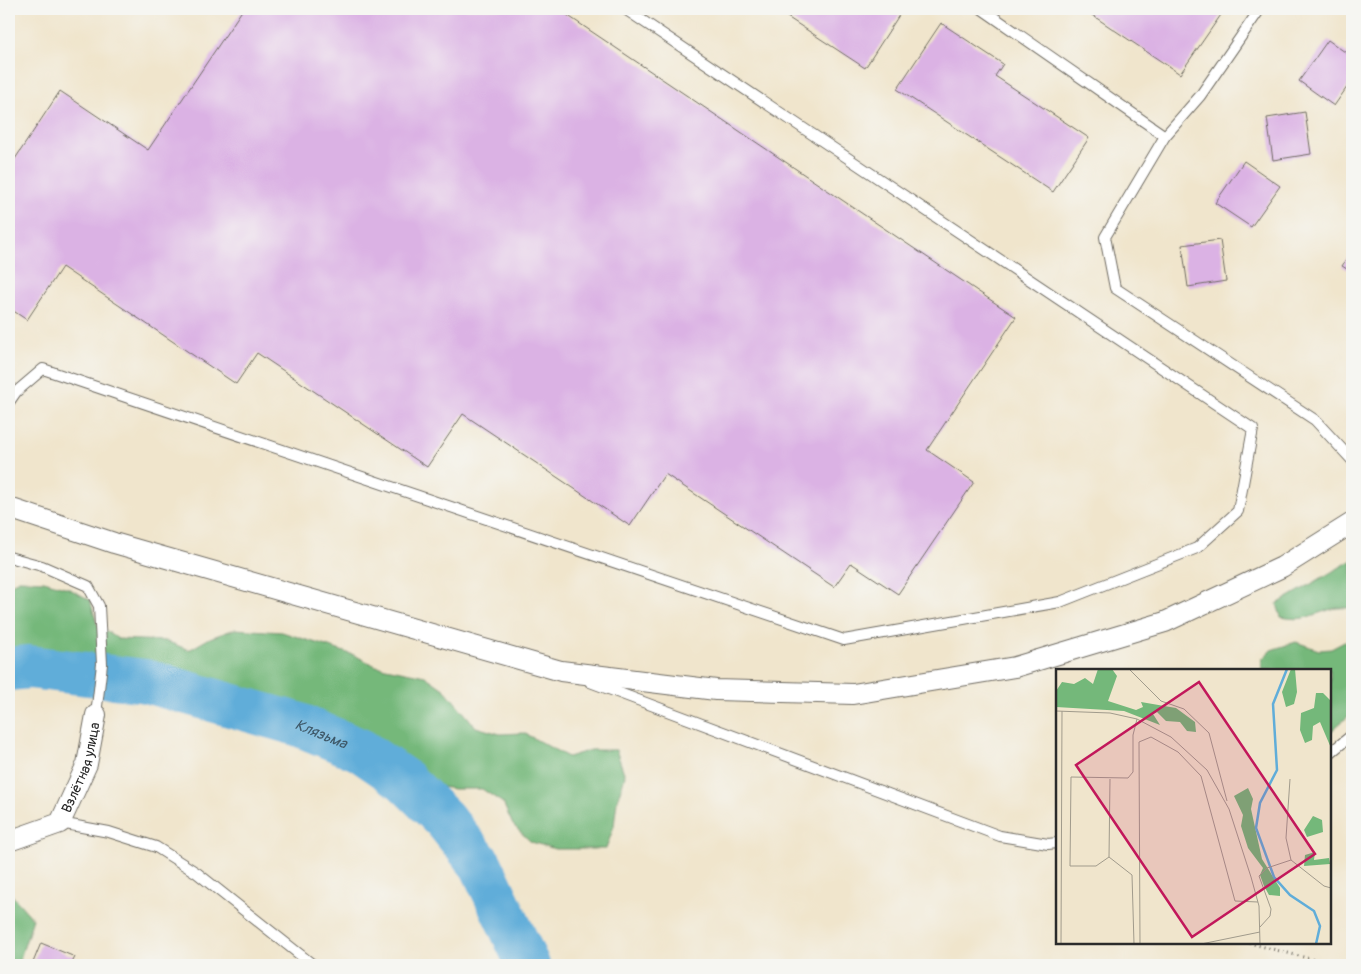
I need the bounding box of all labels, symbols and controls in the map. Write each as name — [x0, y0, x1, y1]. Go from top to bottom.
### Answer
inset map — [1056, 669, 1331, 944]
water label: Клязьма — [292, 715, 351, 754]
street label: Взлётная улица — [58, 721, 103, 815]

